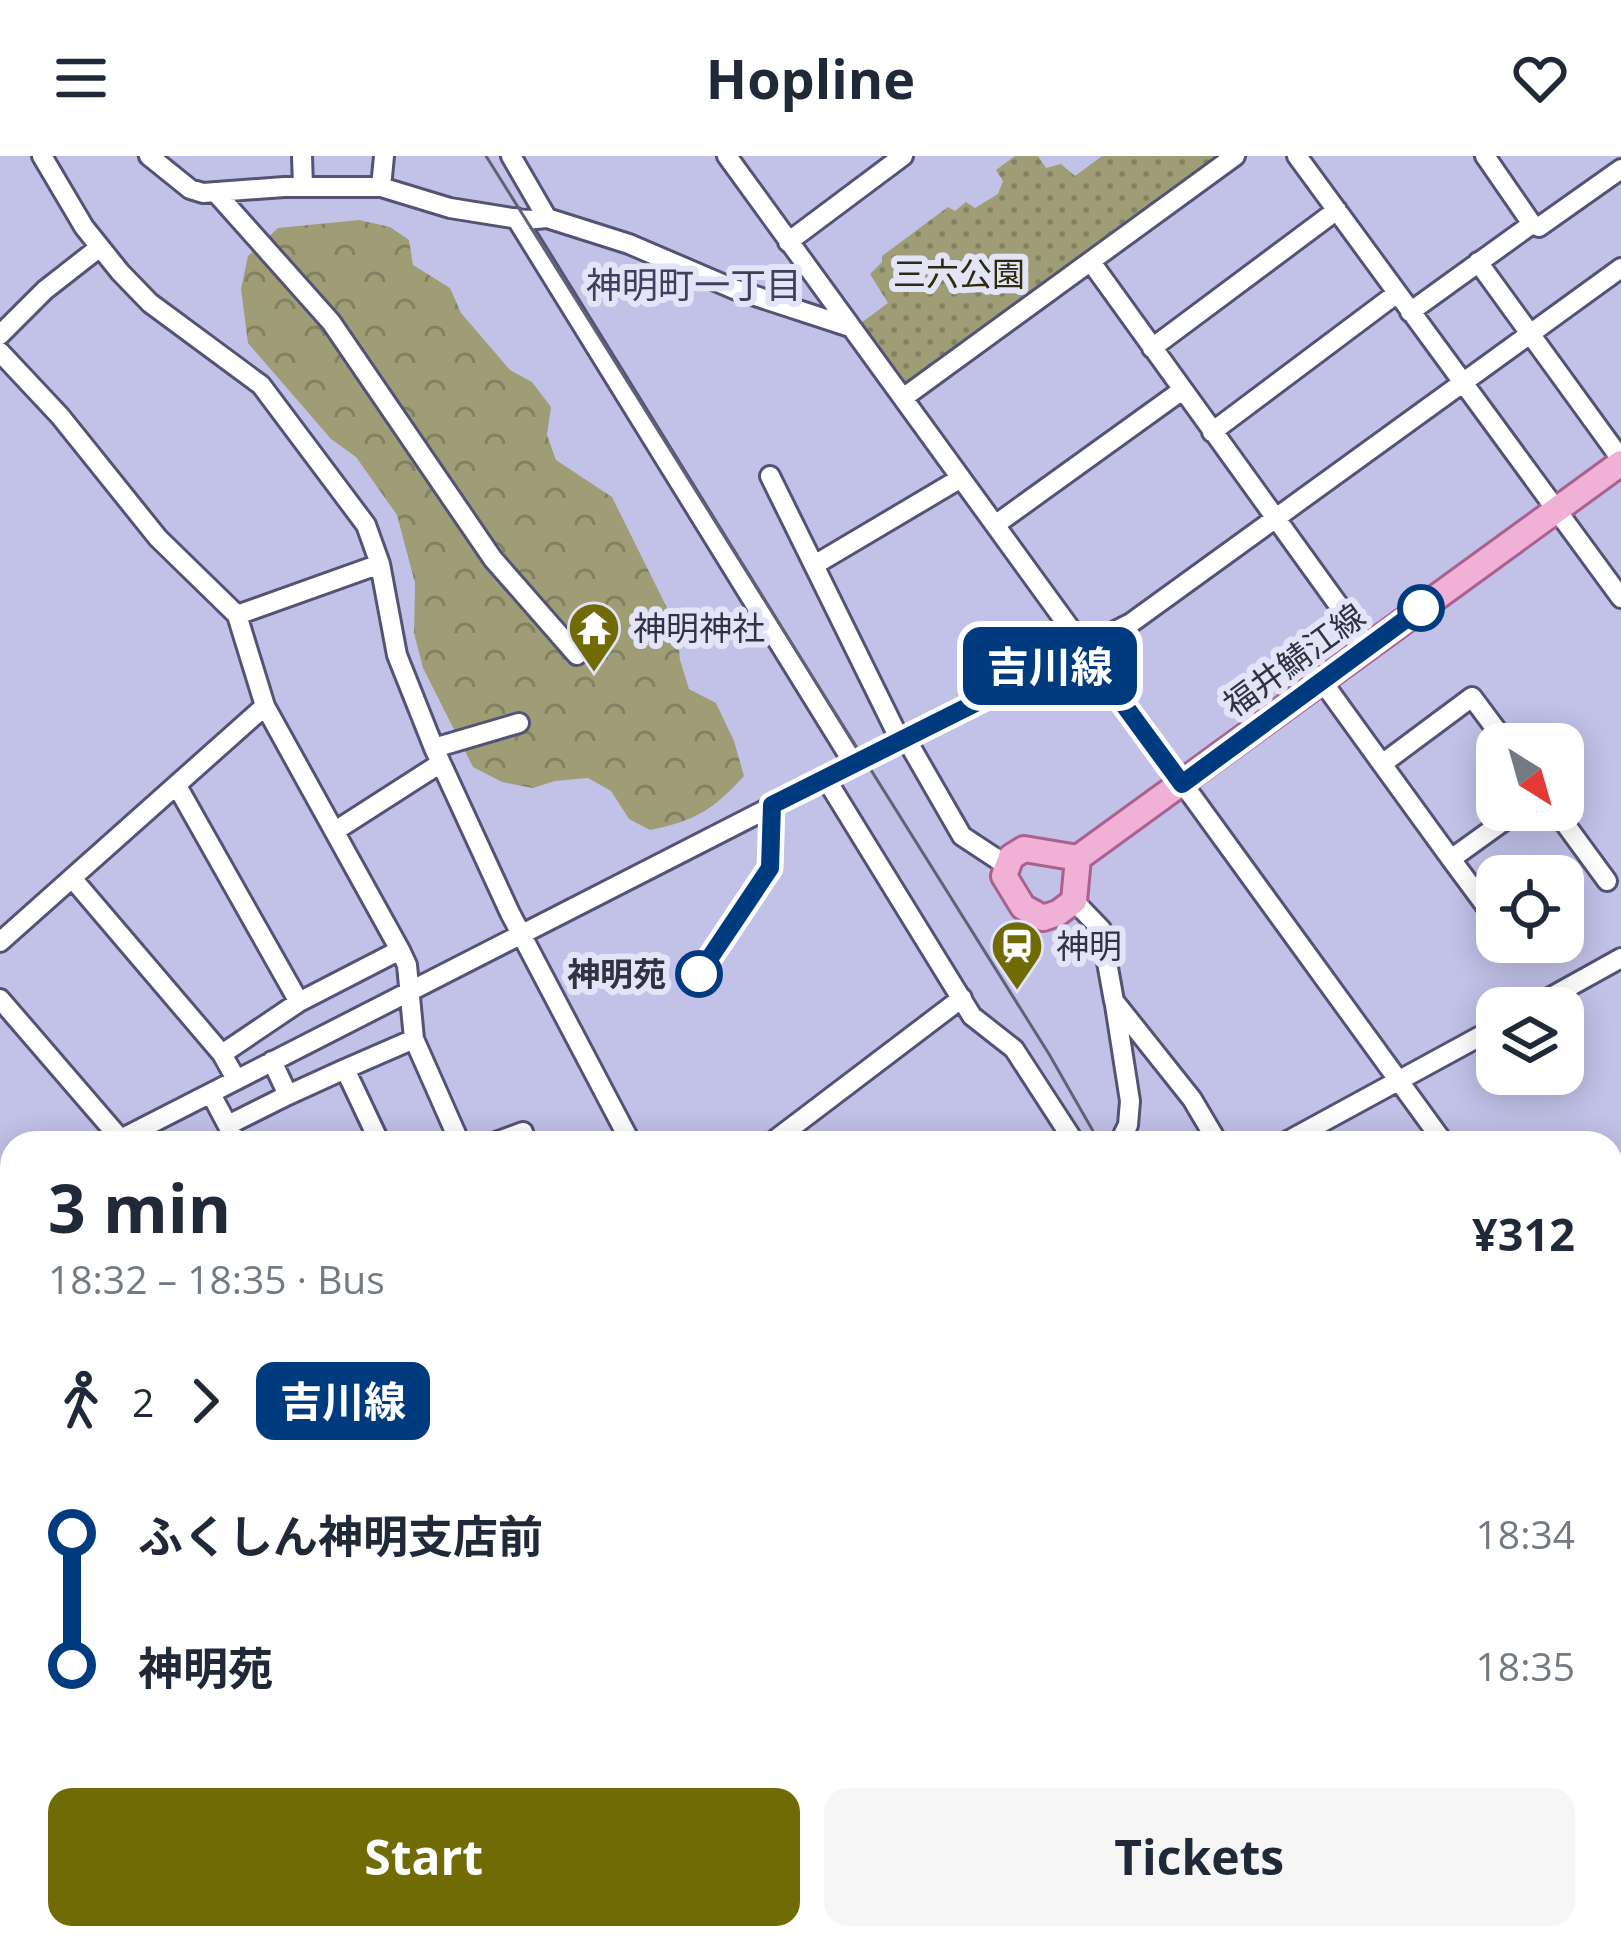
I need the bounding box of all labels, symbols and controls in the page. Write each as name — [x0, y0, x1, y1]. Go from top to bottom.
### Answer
text: Hopline — [706, 41, 915, 115]
icon: menu — [48, 45, 114, 111]
icon: heart — [1507, 45, 1573, 111]
park label: 三六公園 — [893, 251, 1025, 296]
district label: 神明町一丁目 — [586, 260, 802, 309]
unlabelled marker — [1399, 586, 1443, 630]
street label: 福井鯖江線 — [1214, 593, 1374, 726]
temple icon: 神明神社 — [566, 600, 622, 674]
place label: 神明神社 — [633, 605, 765, 650]
line badge: 吉川線 — [981, 627, 1119, 705]
text: 吉川線 — [987, 637, 1113, 694]
north arrow — [1476, 723, 1584, 831]
map controls — [1476, 723, 1584, 1095]
button: locate — [1476, 855, 1584, 963]
station icon: 神明 — [989, 918, 1045, 992]
place label: 神明 — [1056, 923, 1122, 968]
place label: 神明苑 — [567, 951, 666, 996]
marker: 神明苑 — [677, 952, 721, 996]
button: layers — [1476, 987, 1584, 1095]
text: 3 min — [48, 1162, 231, 1252]
text: ¥312 — [1472, 1203, 1575, 1264]
text: 18:32 – 18:35 · Bus — [48, 1252, 385, 1305]
icon: walk — [48, 1368, 114, 1434]
icon: forward — [172, 1368, 238, 1434]
text: 吉川線 — [280, 1372, 406, 1429]
text: 2 — [132, 1375, 154, 1428]
text: ふくしん神明支店前 — [138, 1505, 543, 1566]
text: 18:34 — [1476, 1507, 1575, 1560]
text: 神明苑 — [138, 1637, 273, 1698]
text: 18:35 — [1476, 1639, 1575, 1692]
button: Start — [48, 1788, 800, 1926]
button: Tickets — [824, 1788, 1575, 1926]

